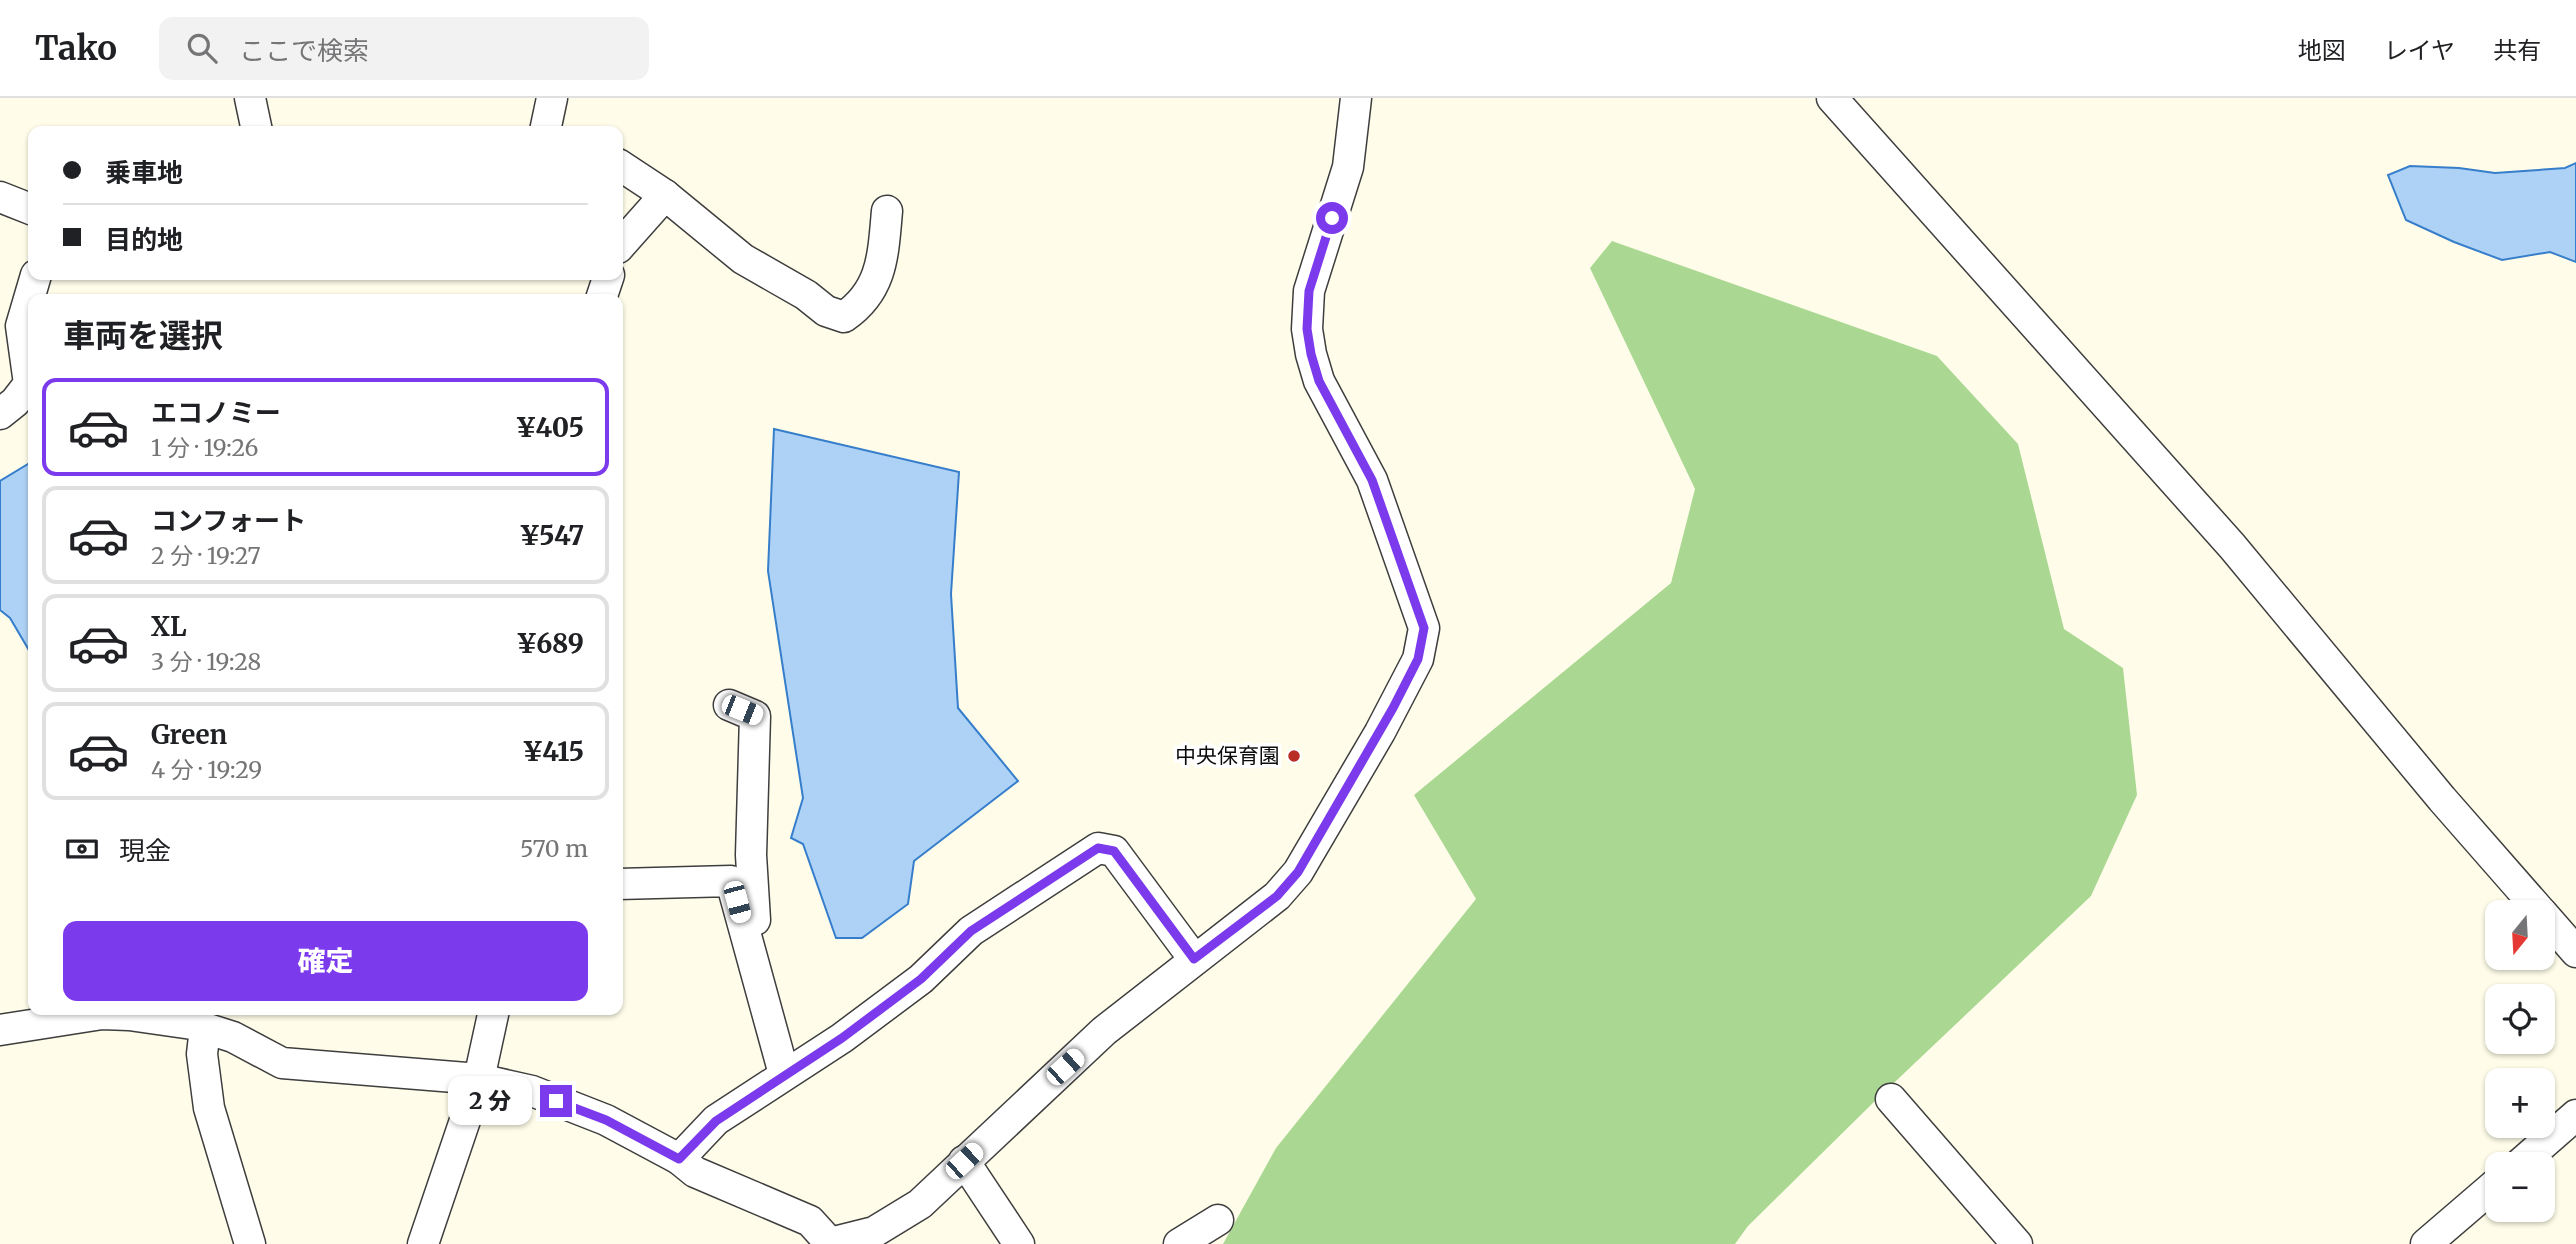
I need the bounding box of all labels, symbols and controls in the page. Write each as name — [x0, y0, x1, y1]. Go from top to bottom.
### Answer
search box — [159, 17, 649, 80]
text: Tako — [35, 28, 117, 69]
icon: search — [183, 29, 221, 67]
text: ここで検索 — [239, 34, 369, 67]
text: 地図 — [2298, 35, 2346, 66]
text: レイヤ — [2384, 35, 2455, 66]
text: 共有 — [2493, 35, 2541, 66]
text: 乗車地 — [105, 156, 183, 189]
route start — [1316, 202, 1348, 234]
text: 目的地 — [105, 223, 183, 256]
text: 車両を選択 — [63, 316, 223, 356]
icon: car — [67, 396, 130, 459]
text: エコノミー — [151, 396, 281, 429]
text: ¥405 — [516, 411, 584, 444]
text: 1 分 · 19:26 — [151, 433, 258, 462]
icon: car — [67, 504, 130, 567]
text: コンフォート — [151, 504, 306, 537]
text: ¥547 — [519, 519, 584, 552]
text: 2 分 · 19:27 — [151, 541, 261, 570]
text: XL — [151, 610, 187, 643]
icon: car — [67, 612, 130, 675]
text: ¥689 — [516, 627, 584, 660]
text: 3 分 · 19:28 — [151, 647, 261, 676]
car — [719, 692, 766, 728]
text: Green — [151, 718, 227, 751]
icon: car — [67, 720, 130, 783]
text: ¥415 — [522, 735, 584, 768]
place label: 中央保育園 — [1175, 742, 1280, 769]
marker: 中央保育園 — [1286, 748, 1302, 764]
text: 4 分 · 19:29 — [151, 755, 262, 784]
icon: cash — [63, 830, 101, 868]
text: 現金 — [119, 834, 171, 867]
text: 570 m — [520, 834, 588, 863]
car — [722, 879, 753, 925]
north arrow — [2485, 900, 2555, 970]
map controls — [2485, 900, 2555, 1222]
button: 確定 — [63, 921, 588, 1001]
button: locate — [2485, 984, 2555, 1054]
car — [1043, 1045, 1088, 1089]
button: + — [2485, 1068, 2555, 1138]
callout: 2 分 — [448, 1076, 532, 1126]
route end — [540, 1085, 572, 1117]
text: 2 分 — [469, 1086, 511, 1115]
car — [942, 1139, 987, 1183]
button: − — [2485, 1152, 2555, 1222]

